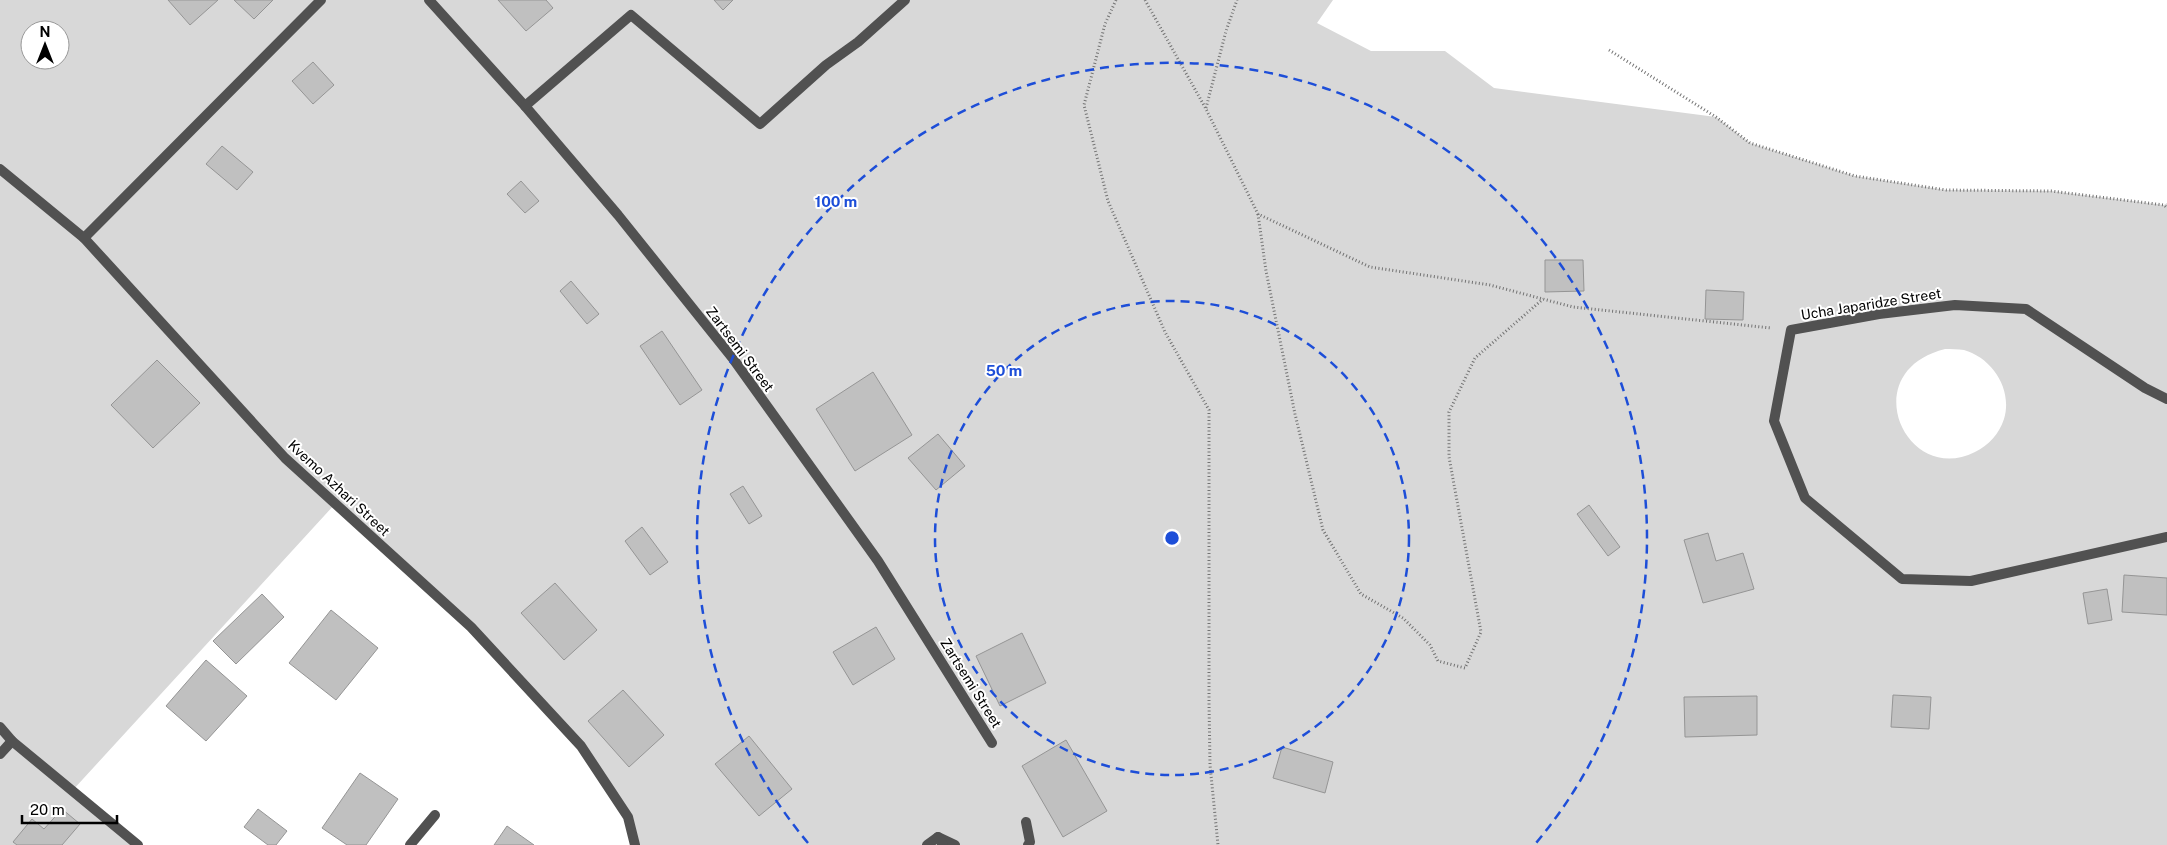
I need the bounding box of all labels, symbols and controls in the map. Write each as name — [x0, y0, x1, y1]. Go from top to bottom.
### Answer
north arrow — [20, 20, 70, 70]
text: N — [40, 24, 50, 40]
text: 100 m — [815, 193, 857, 210]
street label: Ucha Japaridze Street — [1800, 285, 1942, 323]
street label: Zartsemi Street — [703, 303, 777, 395]
text: 50 m — [986, 362, 1022, 379]
street label: Kvemo Azhari Street — [285, 437, 393, 539]
centre of rings — [1163, 529, 1181, 547]
street label: Zartsemi Street — [937, 635, 1005, 731]
scale bar — [22, 792, 118, 824]
text: 20 m — [30, 801, 65, 818]

